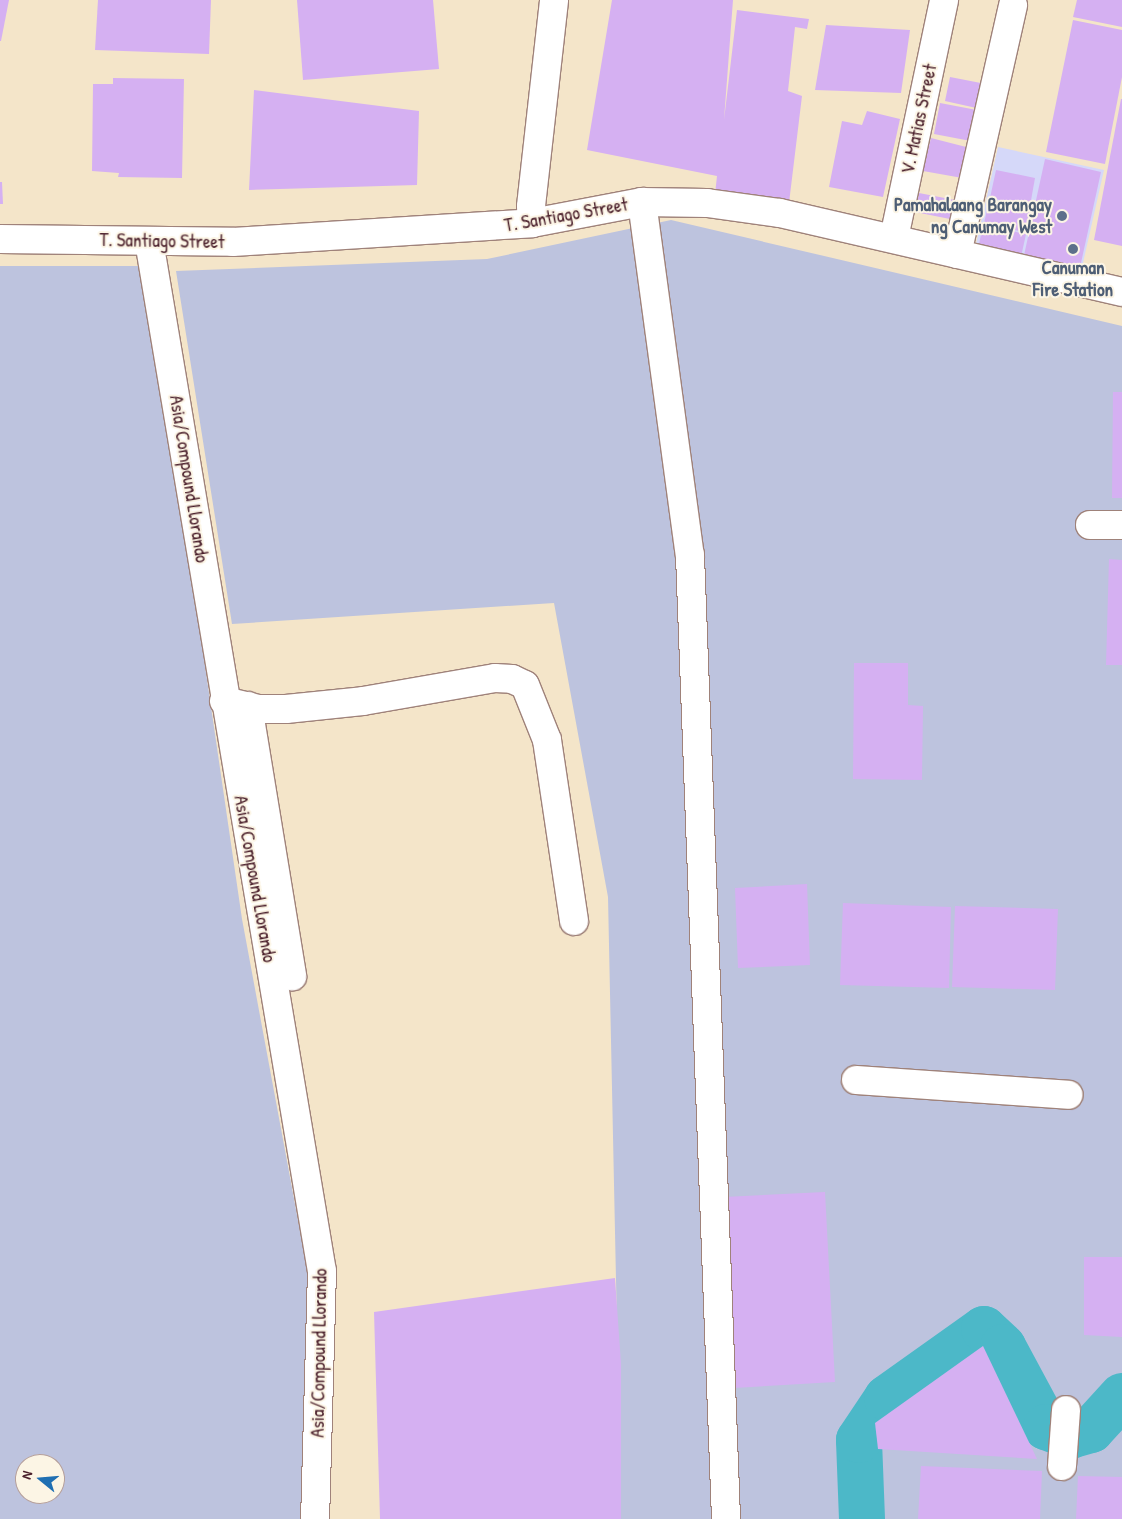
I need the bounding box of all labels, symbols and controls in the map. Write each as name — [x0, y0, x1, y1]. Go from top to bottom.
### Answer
street label: V. Matias Street — [896, 62, 942, 176]
street label: T. Santiago Street — [502, 193, 630, 237]
place label: Pamahalaang Barangay ng Canumay West — [894, 194, 1052, 238]
marker: Pamahalaang Barangay ng Canumay West — [1056, 210, 1068, 222]
street label: T. Santiago Street — [99, 229, 225, 253]
marker: Canuman Fire Station — [1067, 243, 1079, 255]
place label: Canuman Fire Station — [1033, 257, 1113, 301]
street label: Asia/Compound Llorando — [165, 394, 213, 564]
street label: Asia/Compound Llorando — [229, 794, 281, 964]
street label: Asia/Compound Llorando — [306, 1268, 332, 1438]
north arrow — [15, 1454, 65, 1504]
text: N — [16, 1468, 36, 1481]

